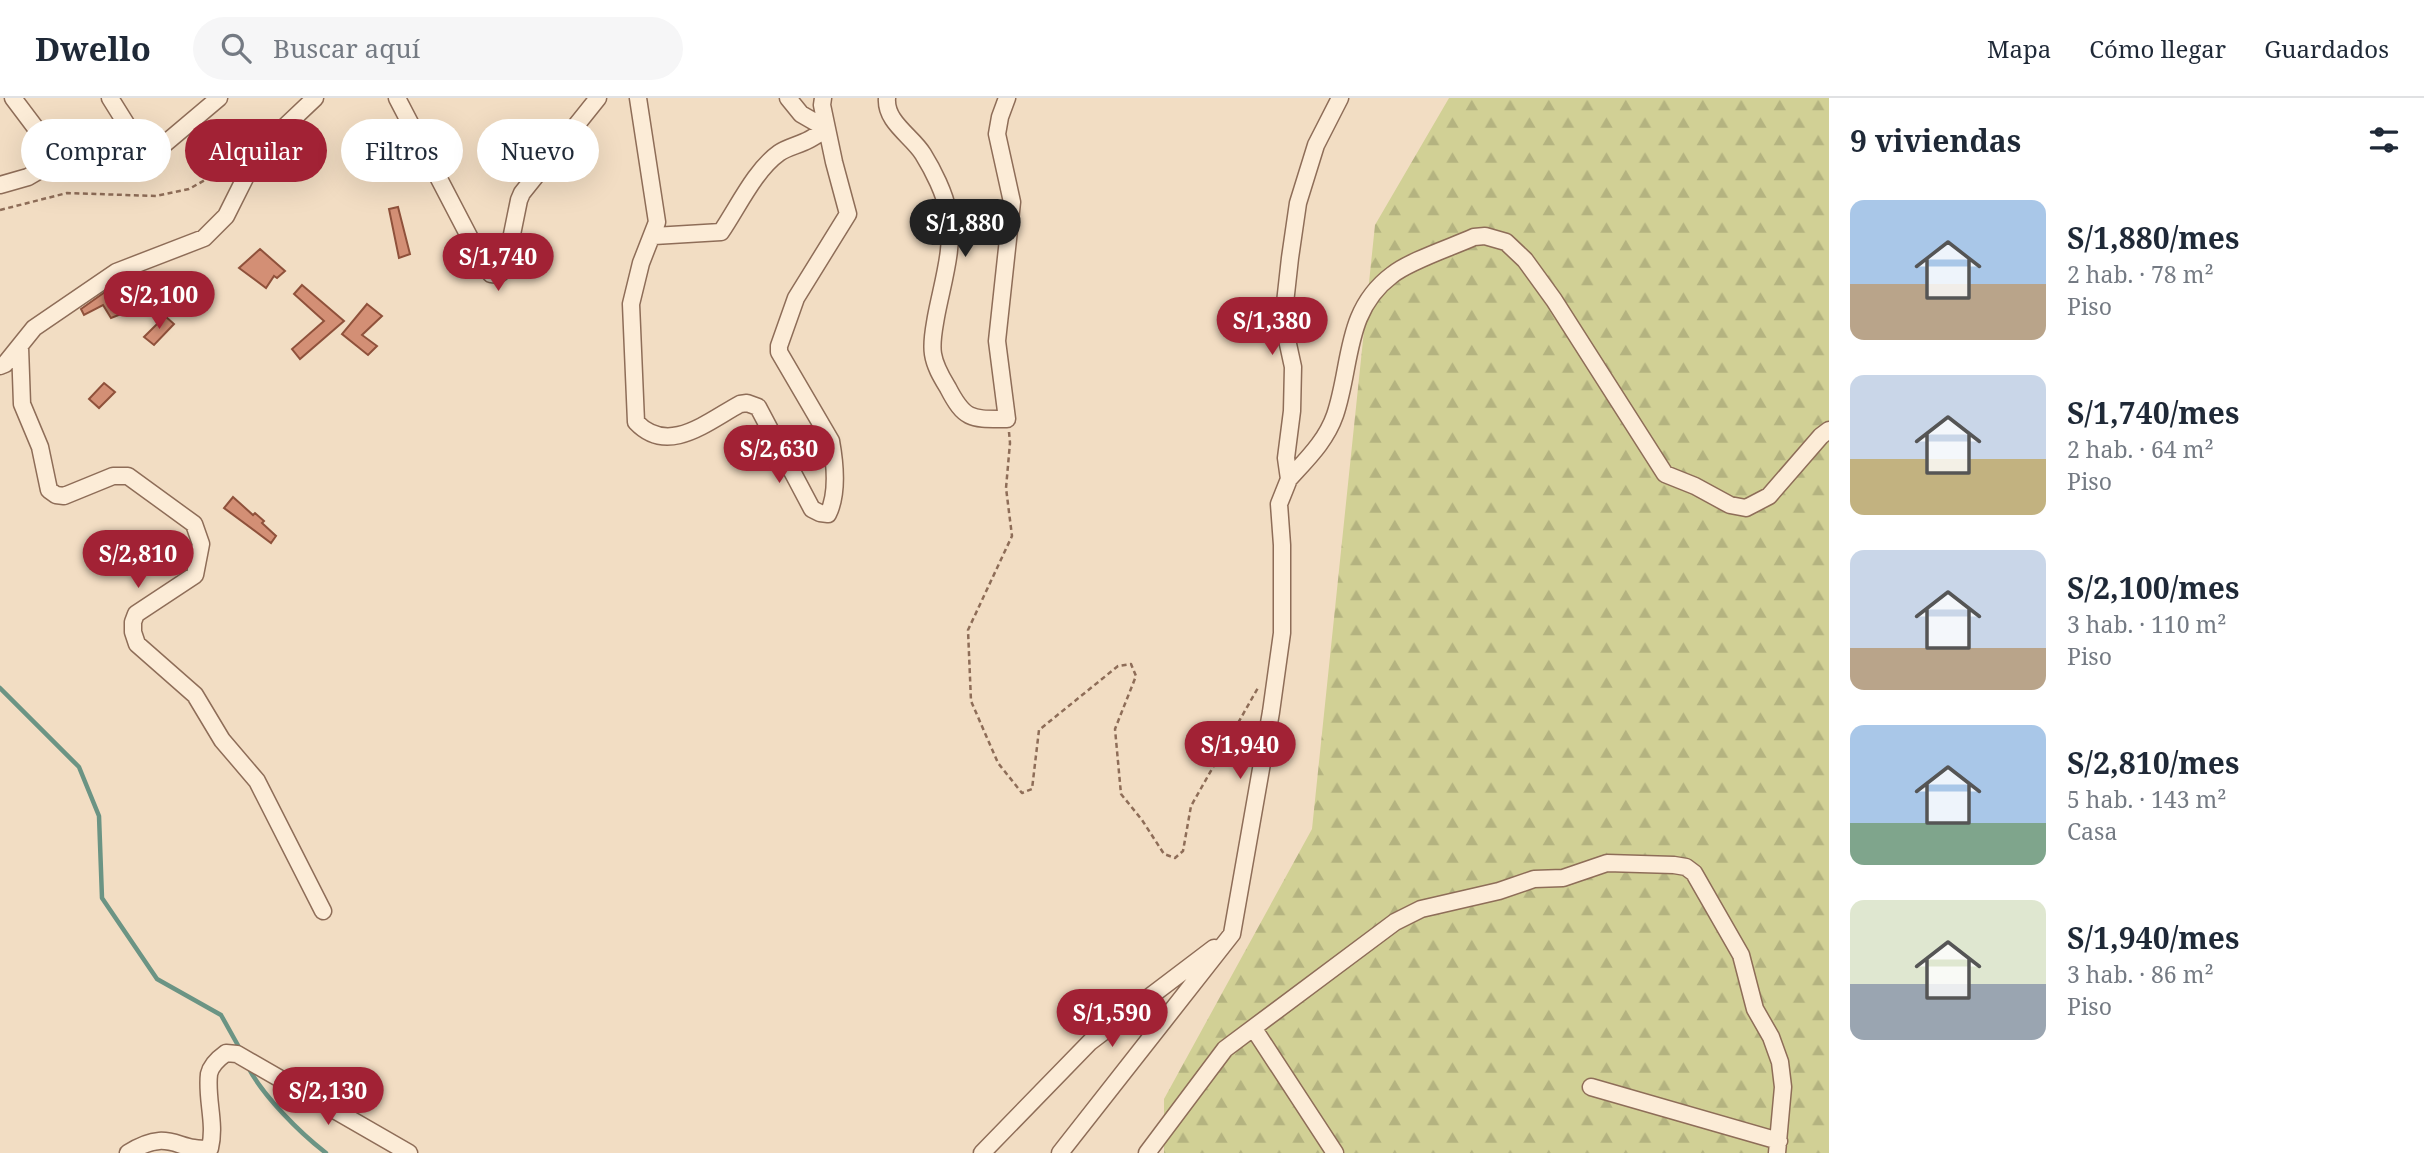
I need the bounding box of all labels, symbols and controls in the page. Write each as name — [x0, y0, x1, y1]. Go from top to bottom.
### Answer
search box — [193, 17, 683, 80]
text: Dwello — [35, 26, 151, 71]
icon: search — [217, 29, 255, 67]
text: Buscar aquí — [273, 30, 420, 66]
text: Mapa — [1987, 32, 2051, 65]
text: Cómo llegar — [2089, 32, 2226, 65]
text: Guardados — [2264, 32, 2389, 65]
chip: Comprar — [21, 119, 171, 182]
chip: Alquilar — [185, 119, 327, 182]
chip: Filtros — [341, 119, 463, 182]
chip: Nuevo — [477, 119, 599, 182]
text: 9 viviendas — [1850, 120, 2021, 161]
icon: filters — [2365, 121, 2403, 159]
pin: S/1,880 — [900, 200, 1030, 259]
text: S/1,880 — [926, 206, 1004, 238]
text: S/1,880/mes — [2067, 217, 2239, 258]
icon: home — [1906, 228, 1990, 312]
pin: S/1,740 — [433, 234, 563, 293]
text: S/1,740 — [459, 240, 537, 272]
text: 2 hab. · 78 m² — [2067, 258, 2214, 290]
pin: S/2,100 — [94, 272, 224, 331]
text: S/2,100 — [120, 278, 198, 310]
text: Piso — [2067, 290, 2112, 322]
pin: S/1,380 — [1207, 298, 1337, 357]
text: S/1,380 — [1233, 304, 1311, 336]
text: S/1,740/mes — [2067, 392, 2239, 433]
icon: home — [1906, 403, 1990, 487]
pin: S/2,630 — [714, 426, 844, 485]
text: S/2,630 — [740, 432, 818, 464]
text: 2 hab. · 64 m² — [2067, 433, 2214, 465]
text: Piso — [2067, 465, 2112, 497]
pin: S/2,810 — [73, 531, 203, 590]
text: S/2,810 — [99, 537, 177, 569]
text: S/2,100/mes — [2067, 567, 2239, 608]
icon: home — [1906, 578, 1990, 662]
text: 3 hab. · 110 m² — [2067, 608, 2226, 640]
text: Piso — [2067, 640, 2112, 672]
pin: S/1,940 — [1175, 722, 1305, 781]
text: S/1,940 — [1201, 728, 1279, 760]
text: S/2,810/mes — [2067, 742, 2239, 783]
icon: home — [1906, 753, 1990, 837]
text: 5 hab. · 143 m² — [2067, 783, 2226, 815]
text: Casa — [2067, 815, 2117, 847]
text: S/1,940/mes — [2067, 917, 2239, 958]
icon: home — [1906, 928, 1990, 1012]
text: 3 hab. · 86 m² — [2067, 958, 2214, 990]
pin: S/1,590 — [1047, 990, 1177, 1049]
text: Piso — [2067, 990, 2112, 1022]
text: S/1,590 — [1073, 996, 1151, 1028]
pin: S/2,130 — [263, 1068, 393, 1127]
text: S/2,130 — [289, 1074, 367, 1106]

